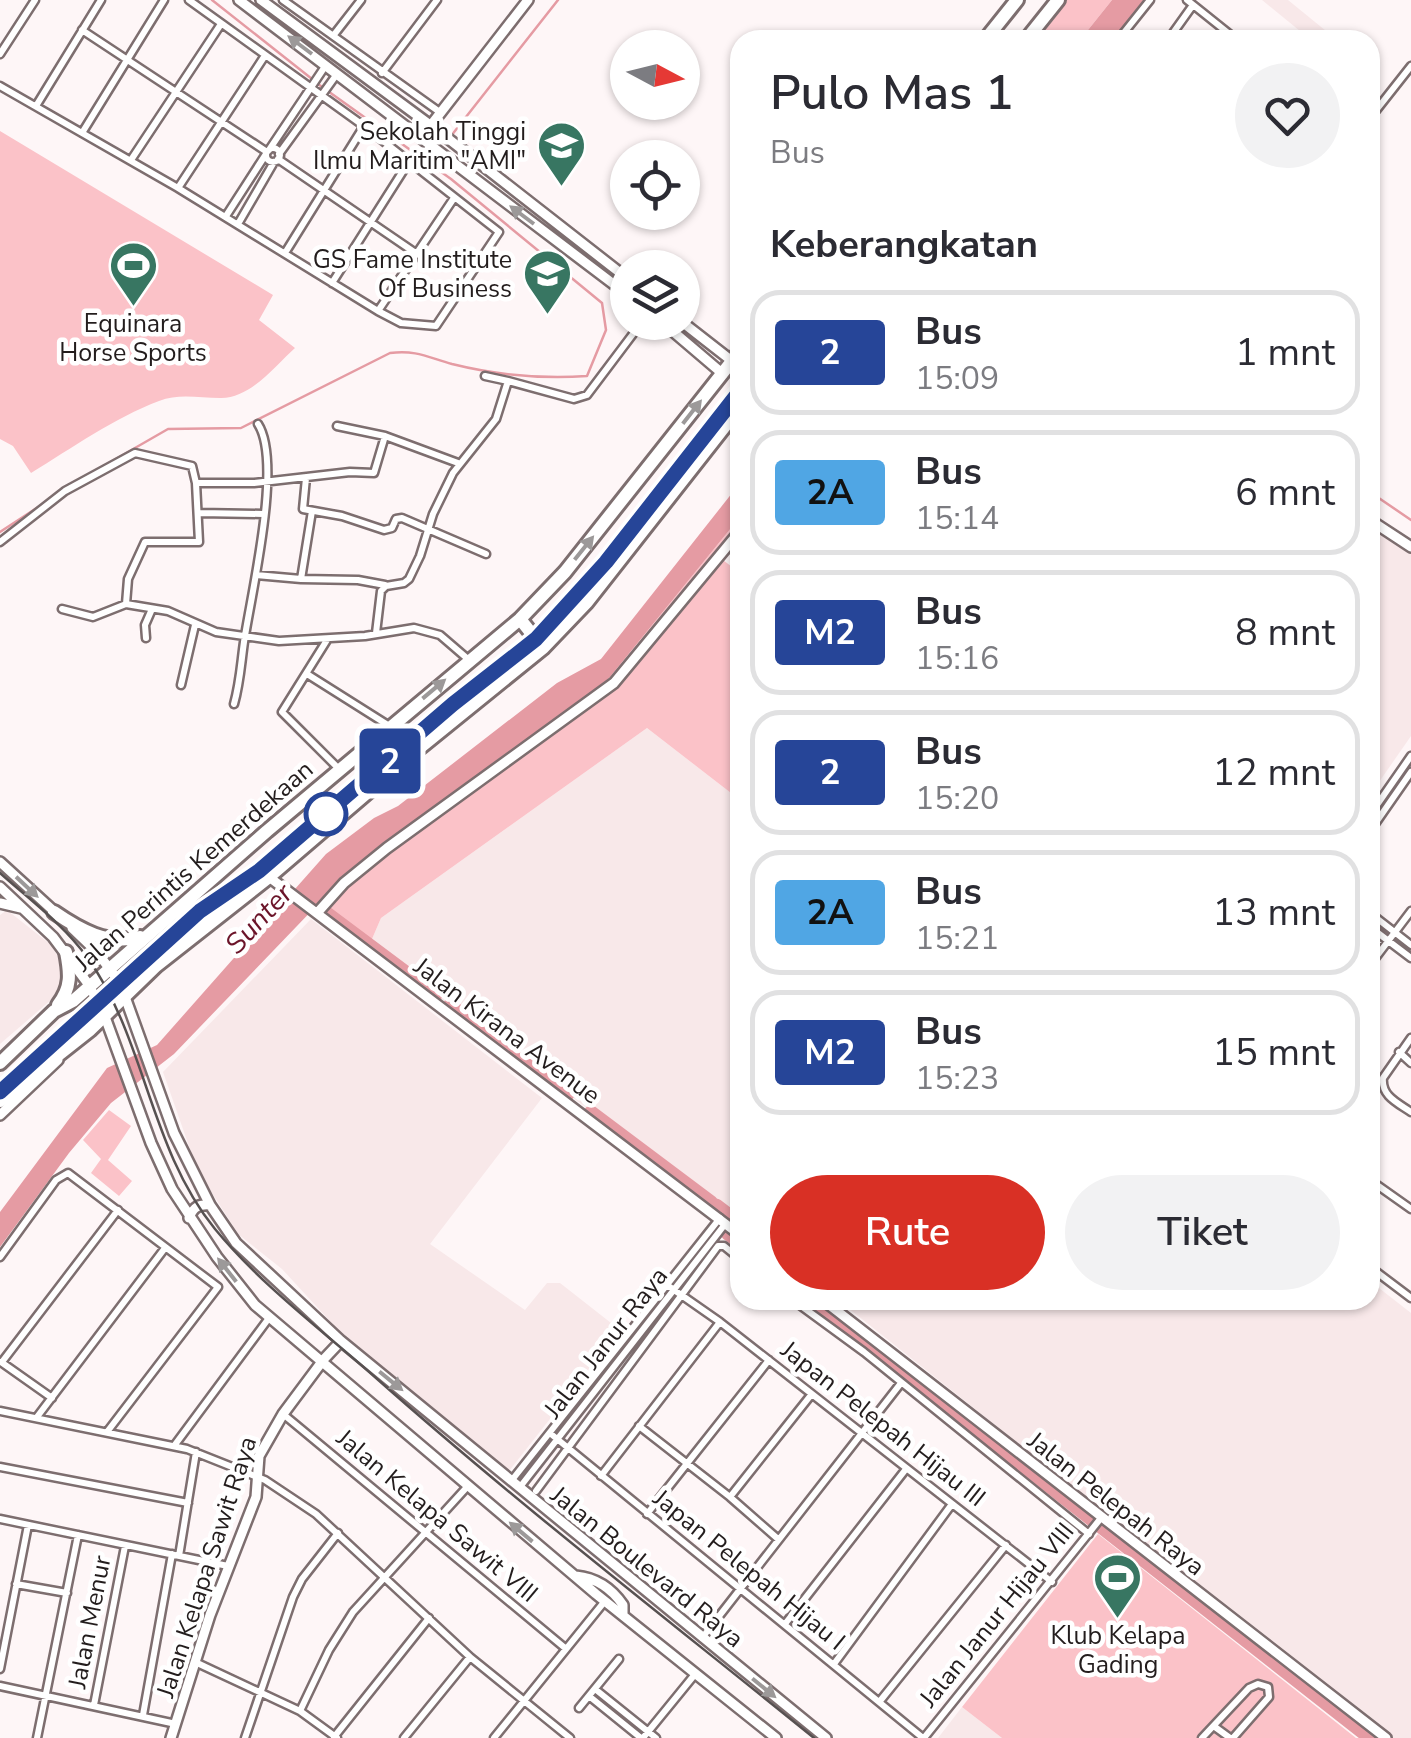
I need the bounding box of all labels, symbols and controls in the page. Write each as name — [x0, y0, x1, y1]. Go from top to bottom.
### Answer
north arrow — [610, 30, 700, 120]
map controls — [610, 30, 700, 340]
one-way arrow — [287, 36, 313, 56]
text: Pulo Mas 1 — [770, 60, 1014, 126]
button: heart — [1235, 63, 1340, 168]
place label: Sekolah Tinggi Ilmu Maritim "AMI" — [313, 115, 526, 178]
school or university icon: Sekolah Tinggi Ilmu Maritim "AMI" — [535, 120, 587, 188]
text: Bus — [770, 131, 825, 174]
button: locate — [610, 140, 700, 230]
one-way arrow — [509, 206, 535, 226]
text: Keberangkatan — [770, 219, 1038, 270]
sports icon: Equinara Horse Sports — [107, 240, 159, 308]
place label: GS Fame Institute Of Business — [313, 243, 512, 306]
school or university icon: GS Fame Institute Of Business — [521, 248, 573, 316]
button: layers — [610, 250, 700, 340]
text: Bus — [915, 306, 982, 357]
place label: Equinara Horse Sports — [59, 307, 207, 370]
text: 1 mnt — [1235, 327, 1335, 378]
text: 2 — [819, 329, 841, 376]
text: 15:09 — [915, 357, 999, 400]
one-way arrow — [682, 399, 702, 425]
text: Bus — [915, 446, 982, 497]
text: 6 mnt — [1235, 467, 1335, 518]
text: 2A — [806, 469, 854, 516]
text: 15:14 — [915, 497, 999, 540]
one-way arrow — [573, 535, 594, 560]
text: Bus — [915, 586, 982, 637]
text: 8 mnt — [1235, 607, 1335, 658]
text: M2 — [804, 609, 856, 656]
text: 15:16 — [915, 637, 999, 680]
one-way arrow — [422, 679, 447, 700]
text: Bus — [915, 726, 982, 777]
line badge: 2 — [358, 728, 422, 794]
text: 2 — [379, 738, 401, 785]
text: 12 mnt — [1212, 747, 1335, 798]
text: 2 — [819, 749, 841, 796]
street label: Jalan Perintis Kemerdekaan — [67, 753, 321, 980]
text: 15:20 — [915, 777, 999, 820]
unlabelled marker — [305, 793, 347, 835]
text: Bus — [915, 866, 982, 917]
one-way arrow — [15, 875, 39, 898]
water label: Sunter — [217, 875, 302, 962]
text: 13 mnt — [1212, 887, 1335, 938]
text: 2A — [806, 889, 854, 936]
text: 15:21 — [915, 917, 999, 960]
street label: Jalan Kirana Avenue — [406, 949, 607, 1112]
text: Bus — [915, 1006, 982, 1057]
text: 15 mnt — [1212, 1027, 1335, 1078]
text: M2 — [804, 1029, 856, 1076]
text: 15:23 — [915, 1057, 999, 1100]
button: Rute — [770, 1175, 1045, 1290]
button: Tiket — [1065, 1175, 1340, 1290]
one-way arrow — [217, 1257, 238, 1282]
street label: Jalan Janur Raya — [536, 1260, 676, 1426]
street label: Japan Pelepah Hijau III — [773, 1333, 992, 1515]
one-way arrow — [377, 1370, 403, 1391]
street label: Jalan Kelapa Sawit VIII — [328, 1421, 545, 1610]
street label: Jalan Pelepah Raya — [1020, 1424, 1212, 1584]
street label: Jalan Kelapa Sawit Raya — [148, 1432, 265, 1703]
street label: Jalan Boulevard Raya — [543, 1478, 751, 1655]
street label: Japan Pelepah Hijau I — [645, 1481, 852, 1658]
street label: Jalan Janur Hijau VIII — [911, 1516, 1082, 1715]
one-way arrow — [509, 1522, 534, 1543]
sports icon: Klub Kelapa Gading — [1092, 1552, 1144, 1620]
street label: Jalan Menur — [60, 1553, 120, 1692]
place label: Klub Kelapa Gading — [1050, 1619, 1186, 1682]
one-way arrow — [751, 1677, 776, 1698]

